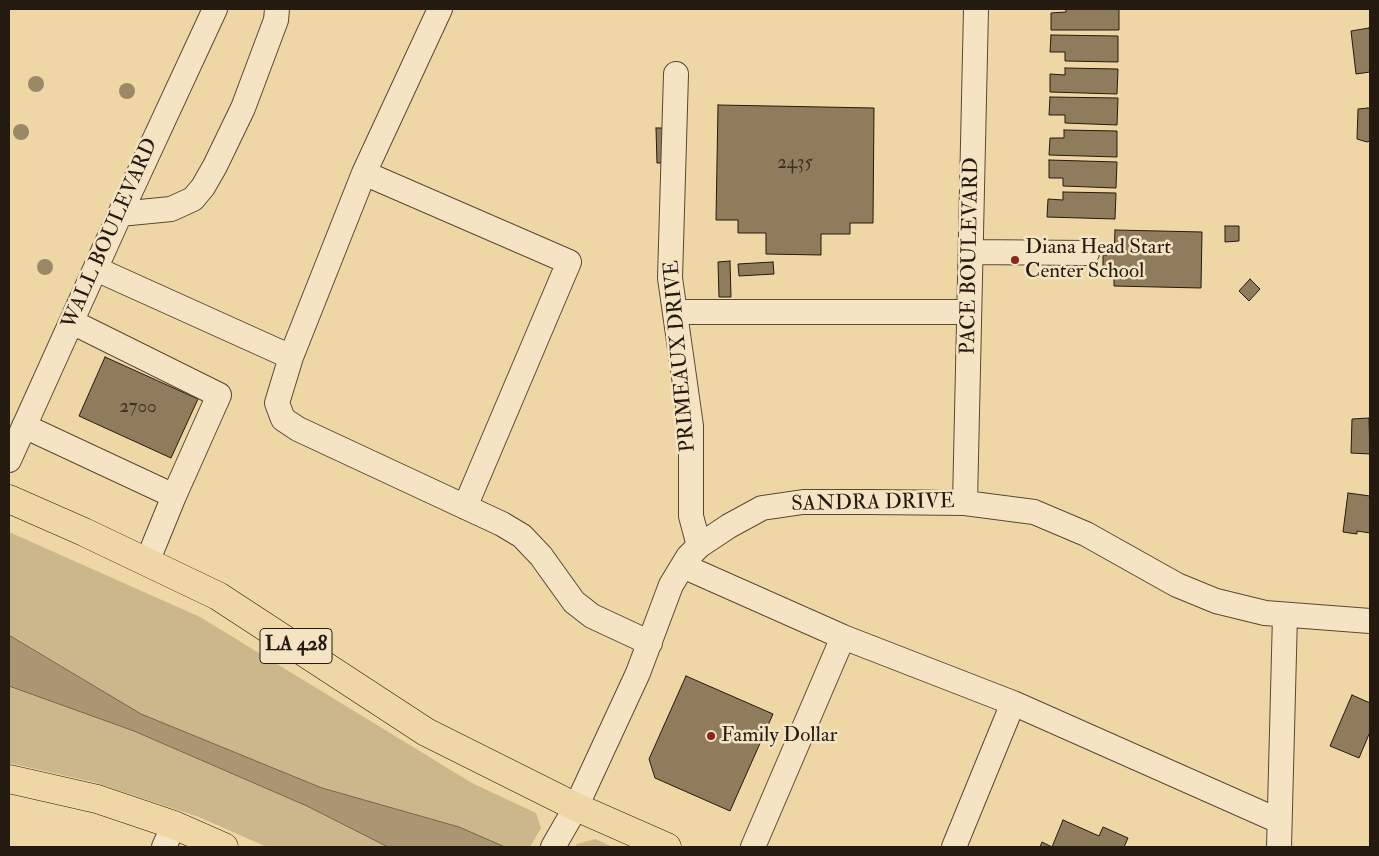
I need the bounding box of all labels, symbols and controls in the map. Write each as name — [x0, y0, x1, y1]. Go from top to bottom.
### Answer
street label: WALL BOULEVARD — [58, 135, 164, 333]
house number: 2435 — [777, 153, 813, 175]
street label: PACE BOULEVARD — [957, 157, 985, 355]
place label: Diana Head Start Center School — [1025, 235, 1171, 285]
marker: Diana Head Start Center School — [1009, 254, 1021, 266]
street label: PRIMEAUX DRIVE — [660, 259, 702, 453]
house number: 2700 — [119, 397, 157, 419]
street label: SANDRA DRIVE — [791, 490, 955, 518]
road number: LA 428 — [260, 628, 332, 664]
place label: Family Dollar — [721, 723, 837, 749]
marker: Family Dollar — [705, 730, 717, 742]

